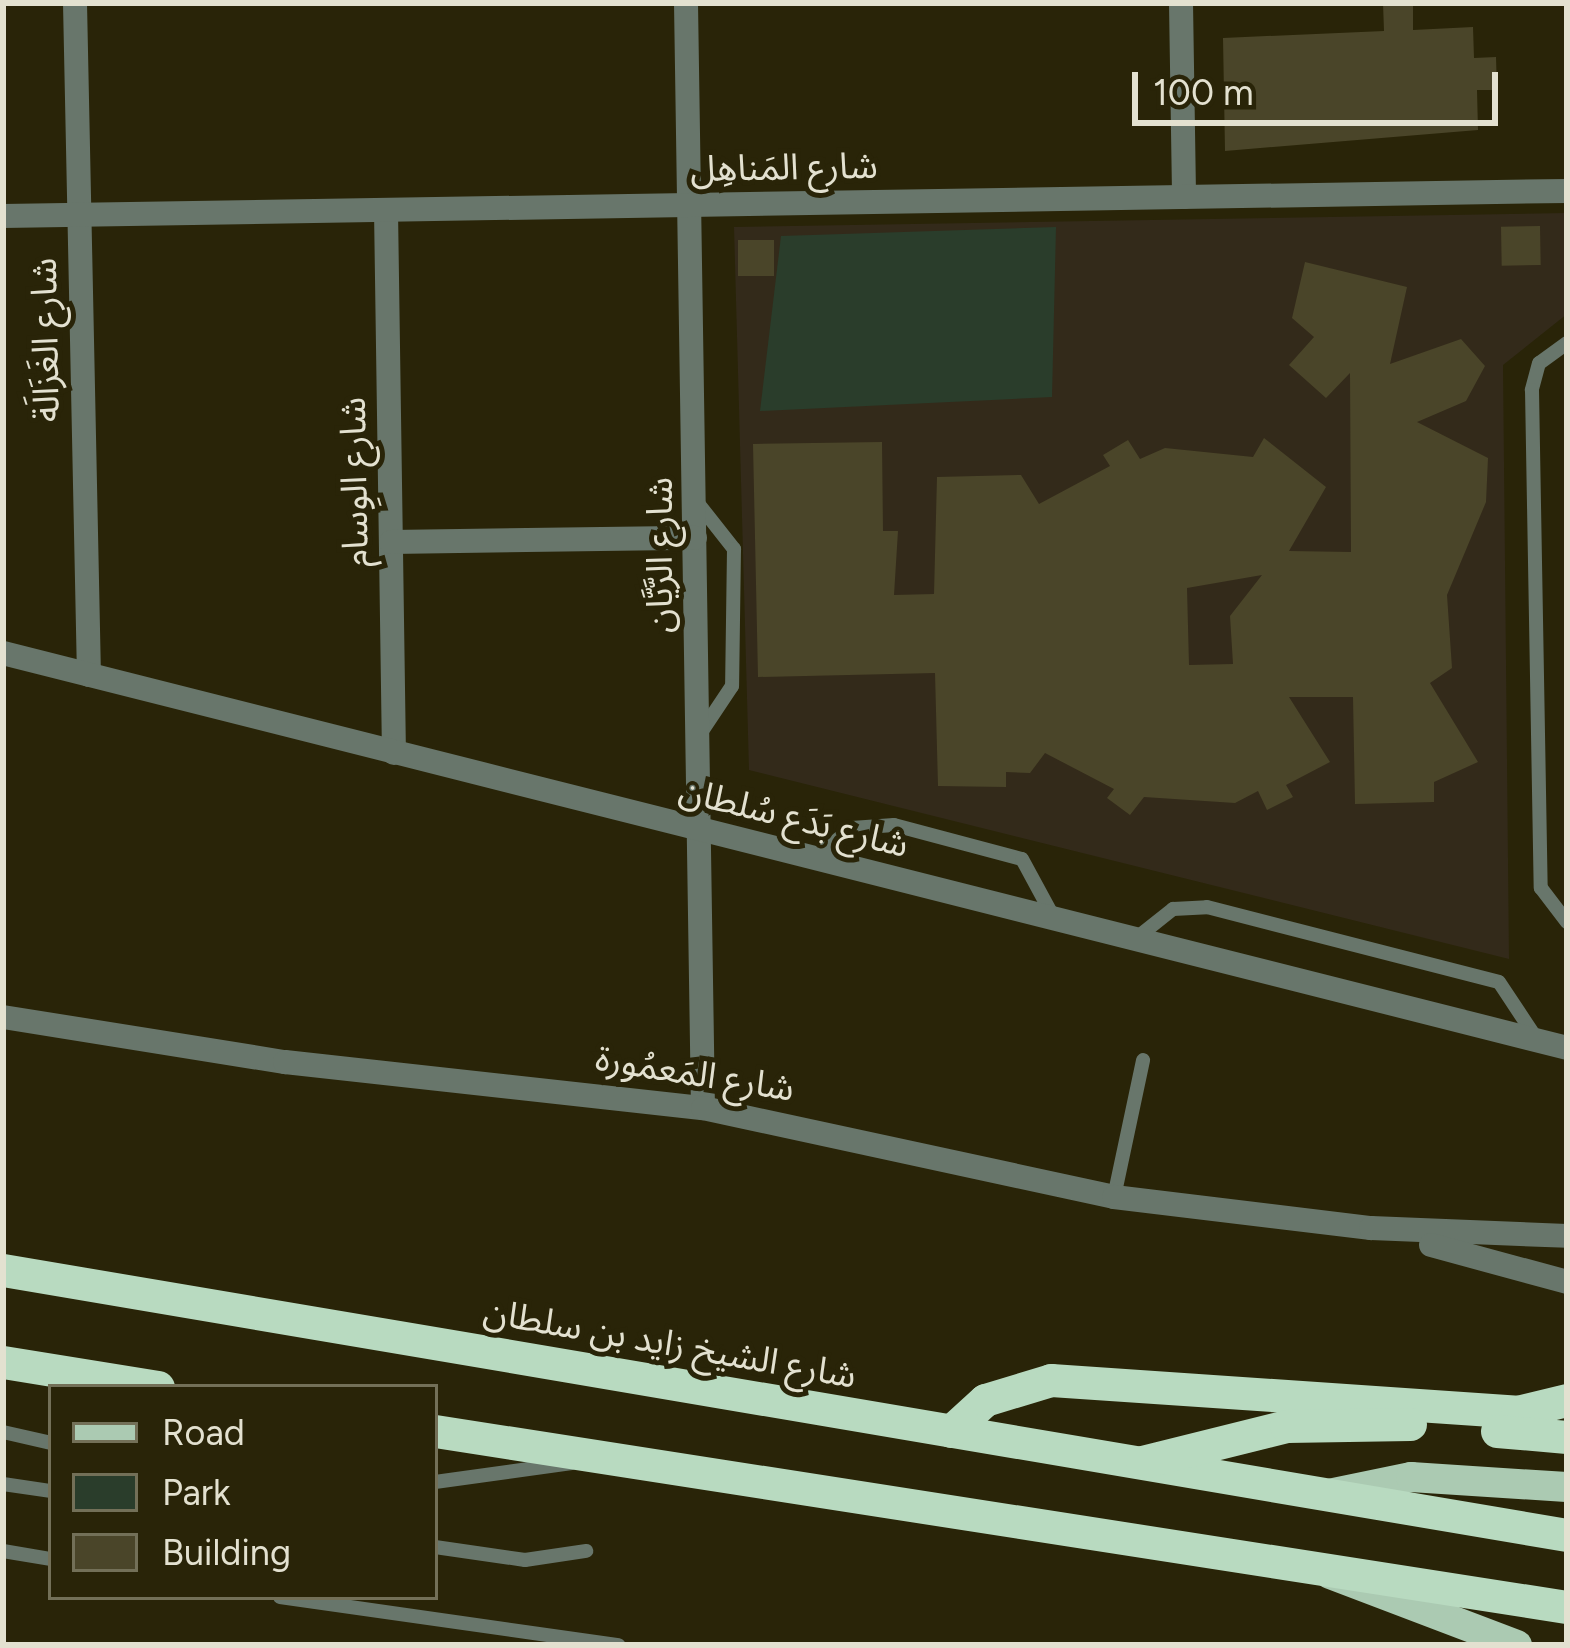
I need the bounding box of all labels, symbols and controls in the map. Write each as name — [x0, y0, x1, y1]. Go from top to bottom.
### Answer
scale bar — [1138, 48, 1504, 122]
text: 100 m — [1153, 71, 1254, 114]
street label: شارع المَناهِل — [690, 144, 878, 190]
street label: شارع الغَزَالَة — [22, 257, 68, 423]
street label: شارع الوِسام — [331, 397, 377, 567]
street label: شارع الرَّيَّان — [638, 477, 682, 633]
street label: شارع بَدَع سُلطان — [675, 768, 913, 866]
street label: شارع المَعمُورة — [593, 1036, 797, 1110]
street label: شارع الشيخ زايد بن سلطان — [480, 1289, 860, 1397]
legend — [48, 1384, 438, 1600]
text: Road — [162, 1411, 245, 1454]
text: Park — [162, 1471, 230, 1514]
text: Building — [162, 1531, 291, 1574]

